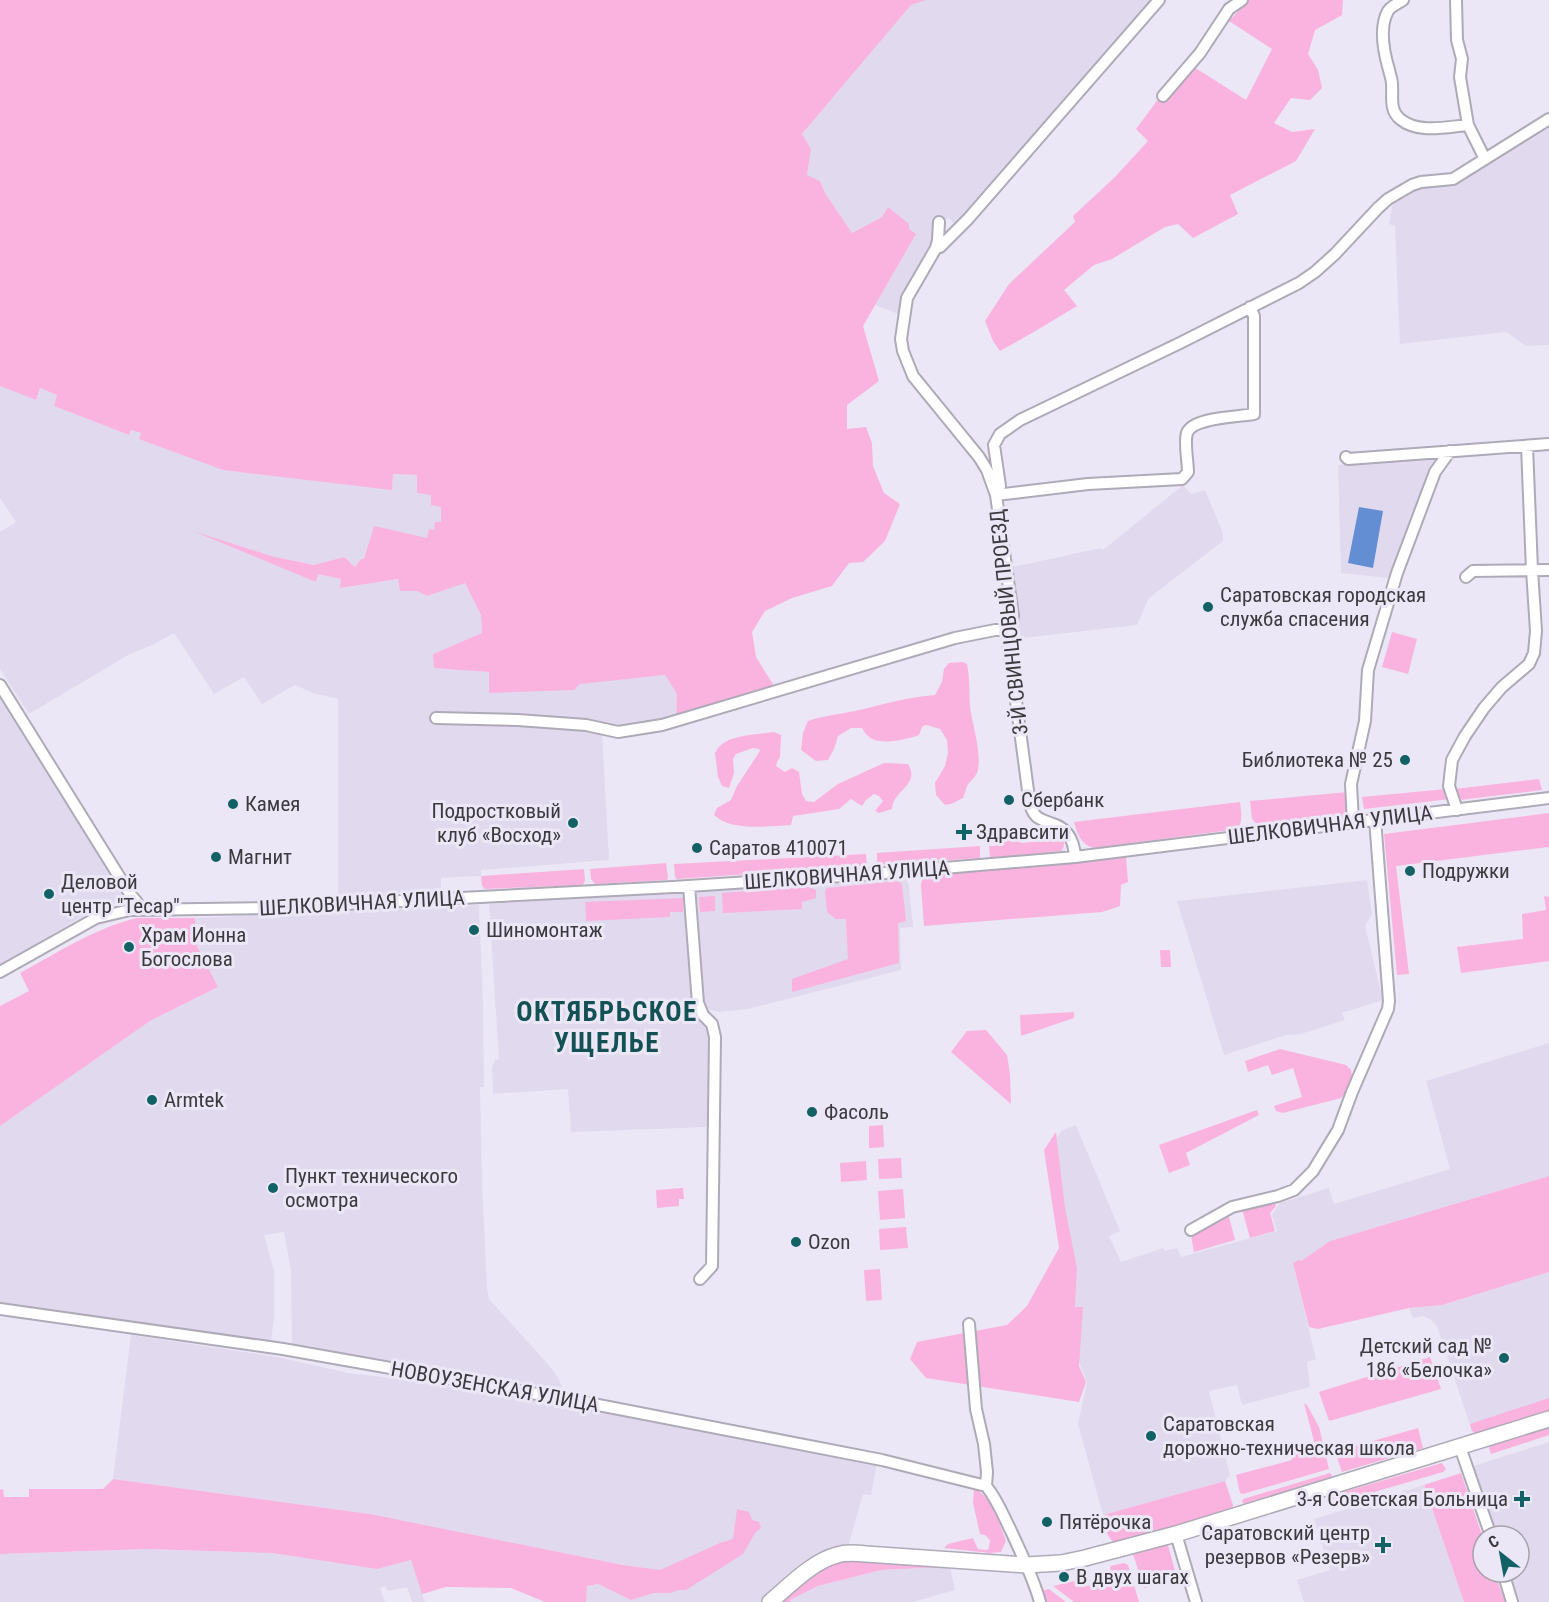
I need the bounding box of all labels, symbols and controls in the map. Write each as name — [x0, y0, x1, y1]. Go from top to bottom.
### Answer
street label: 3-Й СВИНЦОВЫЙ ПРОЕЗД — [985, 508, 1033, 736]
place label: Саратовская городская служба спасения — [1220, 583, 1426, 631]
marker: Саратовская городская служба спасения — [1201, 600, 1215, 614]
place label: Библиотека № 25 — [1242, 748, 1393, 772]
marker: Библиотека № 25 — [1398, 753, 1412, 767]
place label: Сбербанк — [1021, 788, 1104, 812]
place label: Камея — [245, 792, 300, 816]
marker: Сбербанк — [1002, 793, 1016, 807]
marker: Камея — [226, 797, 240, 811]
place label: Подростковый клуб «Восход» — [431, 799, 561, 847]
street label: ШЕЛКОВИЧНАЯ УЛИЦА — [1226, 801, 1434, 849]
marker: Подростковый клуб «Восход» — [566, 816, 580, 830]
place label: Здравсити — [976, 820, 1069, 844]
marker: Здравсити — [957, 825, 971, 839]
place label: Саратов 410071 — [709, 836, 848, 860]
marker: Саратов 410071 — [690, 841, 704, 855]
place label: Магнит — [228, 845, 292, 869]
marker: Магнит — [209, 850, 223, 864]
street label: ШЕЛКОВИЧНАЯ УЛИЦА — [743, 856, 951, 894]
place label: Подружки — [1422, 859, 1510, 883]
marker: Подружки — [1403, 864, 1417, 878]
place label: Деловой центр "Тесар" — [61, 870, 180, 918]
street label: ШЕЛКОВИЧНАЯ УЛИЦА — [259, 886, 465, 920]
marker: Деловой центр "Тесар" — [42, 887, 56, 901]
place label: Шиномонтаж — [486, 918, 603, 942]
place label: Храм Ионна Богослова — [141, 923, 246, 971]
marker: Шиномонтаж — [467, 923, 481, 937]
marker: Храм Ионна Богослова — [122, 940, 136, 954]
district label: ОКТЯБРЬСКОЕ УЩЕЛЬЕ — [516, 996, 698, 1059]
place label: Armtek — [164, 1088, 224, 1112]
marker: Armtek — [145, 1093, 159, 1107]
place label: Фасоль — [824, 1100, 889, 1124]
marker: Фасоль — [805, 1105, 819, 1119]
place label: Пункт технического осмотра — [285, 1164, 458, 1212]
marker: Пункт технического осмотра — [266, 1181, 280, 1195]
place label: Ozon — [808, 1230, 850, 1254]
marker: Ozon — [789, 1235, 803, 1249]
place label: Детский сад № 186 «Белочка» — [1360, 1334, 1492, 1382]
marker: Детский сад № 186 «Белочка» — [1497, 1351, 1511, 1365]
street label: НОВОУЗЕНСКАЯ УЛИЦА — [389, 1357, 601, 1417]
place label: Саратовская дорожно-техническая школа — [1163, 1412, 1415, 1460]
marker: Саратовская дорожно-техническая школа — [1144, 1429, 1158, 1443]
place label: 3-я Советская Больница — [1297, 1487, 1508, 1511]
marker: 3-я Советская Больница — [1513, 1490, 1531, 1508]
place label: Пятёрочка — [1059, 1510, 1151, 1534]
marker: Пятёрочка — [1040, 1515, 1054, 1529]
place label: Саратовский центр резервов «Резерв» — [1201, 1521, 1370, 1569]
north arrow — [1471, 1524, 1531, 1584]
text: С — [1485, 1531, 1502, 1552]
marker: Саратовский центр резервов «Резерв» — [1374, 1536, 1392, 1554]
place label: В двух шагах — [1076, 1565, 1189, 1589]
marker: В двух шагах — [1057, 1570, 1071, 1584]

